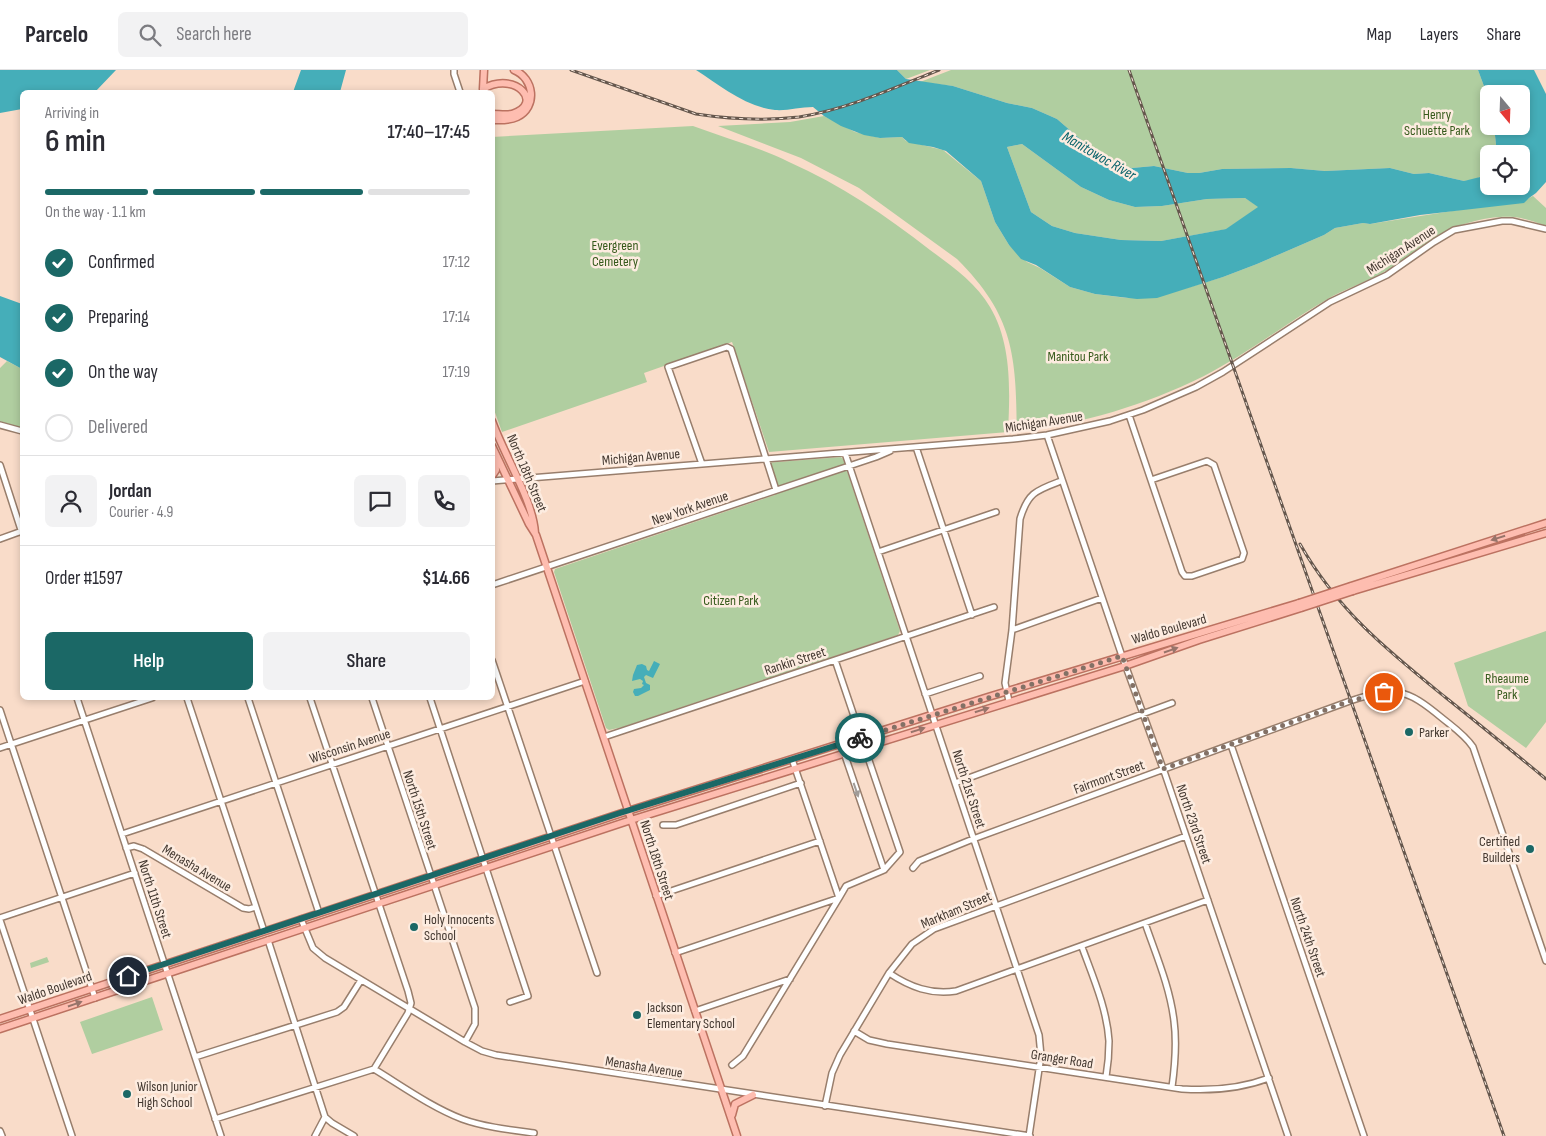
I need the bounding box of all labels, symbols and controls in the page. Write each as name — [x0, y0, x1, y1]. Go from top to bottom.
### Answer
search box — [118, 12, 468, 57]
text: Parcelo — [25, 20, 88, 49]
icon: search — [136, 21, 164, 49]
text: Search here — [176, 23, 252, 46]
text: Map — [1367, 24, 1392, 45]
text: Layers — [1420, 24, 1459, 45]
text: Share — [1487, 24, 1521, 45]
north arrow — [1480, 85, 1530, 135]
map controls — [1480, 85, 1530, 195]
text: Arriving in — [45, 104, 99, 123]
park label: Henry Schuette Park — [1404, 106, 1471, 139]
text: 17:40–17:45 — [388, 121, 470, 144]
text: 6 min — [45, 122, 106, 161]
water label: Manitowoc River — [1059, 127, 1140, 185]
button: locate — [1480, 145, 1530, 195]
text: On the way · 1.1 km — [45, 203, 146, 222]
street label: Michigan Avenue — [1364, 222, 1438, 278]
park label: Evergreen Cemetery — [592, 237, 639, 270]
icon: check — [45, 249, 73, 277]
text: Confirmed — [88, 251, 155, 274]
text: 17:12 — [443, 253, 470, 272]
icon: check — [45, 304, 73, 332]
text: Preparing — [88, 306, 149, 329]
text: 17:14 — [443, 308, 470, 327]
park label: Manitou Park — [1048, 348, 1109, 365]
icon: check — [45, 359, 73, 387]
text: On the way — [88, 361, 158, 384]
text: 17:19 — [442, 363, 470, 382]
street label: Michigan Avenue — [1004, 407, 1084, 437]
text: Delivered — [88, 416, 148, 439]
street label: North 18th Street — [503, 432, 551, 514]
street label: Michigan Avenue — [601, 445, 681, 469]
button: person — [45, 475, 97, 527]
button: chat — [354, 475, 406, 527]
button: phone — [418, 475, 470, 527]
text: Jordan — [109, 480, 152, 503]
street label: New York Avenue — [650, 487, 730, 529]
text: Courier · 4.9 — [109, 503, 173, 522]
one-way arrow — [1491, 535, 1506, 543]
text: Order #1597 — [45, 567, 122, 590]
text: $14.66 — [422, 567, 470, 590]
park label: Citizen Park — [703, 592, 759, 609]
street label: Waldo Boulevard — [1130, 610, 1208, 648]
button: Help — [45, 632, 253, 690]
button: Share — [263, 632, 470, 690]
street label: Rankin Street — [762, 643, 828, 679]
one-way arrow — [1164, 646, 1179, 654]
park label: Rheaume Park — [1485, 670, 1529, 703]
pin — [1363, 671, 1405, 713]
icon: bag — [1370, 678, 1398, 706]
one-way arrow — [975, 706, 990, 714]
courier — [835, 713, 885, 763]
icon: bike — [846, 724, 874, 752]
place label: Parker — [1419, 724, 1449, 741]
street label: Wisconsin Avenue — [307, 725, 393, 767]
one-way arrow — [911, 725, 926, 733]
marker: Parker — [1403, 726, 1415, 738]
street label: North 21st Street — [948, 748, 990, 830]
street label: Fairmont Street — [1071, 756, 1147, 798]
street label: North 15th Street — [399, 768, 441, 852]
street label: North 23rd Street — [1173, 782, 1215, 866]
one-way arrow — [853, 783, 861, 798]
street label: North 18th Street — [636, 818, 678, 902]
place label: Certified Builders — [1479, 833, 1520, 866]
street label: Menasha Avenue — [159, 841, 235, 895]
marker: Certified Builders — [1524, 843, 1536, 855]
street label: North 11th Street — [134, 858, 176, 940]
street label: Markham Street — [918, 887, 994, 933]
street label: North 24th Street — [1286, 895, 1330, 979]
place label: Holy Innocents School — [424, 911, 494, 944]
marker: Holy Innocents School — [408, 921, 420, 933]
pin — [107, 955, 149, 997]
icon: home — [114, 962, 142, 990]
street label: Waldo Boulevard — [16, 967, 94, 1009]
place label: Jackson Elementary School — [646, 999, 735, 1032]
one-way arrow — [68, 1000, 83, 1008]
marker: Jackson Elementary School — [631, 1009, 643, 1021]
street label: Granger Road — [1030, 1046, 1095, 1072]
street label: Menasha Avenue — [604, 1052, 684, 1082]
place label: Wilson Junior High School — [137, 1078, 198, 1111]
marker: Wilson Junior High School — [121, 1088, 133, 1100]

